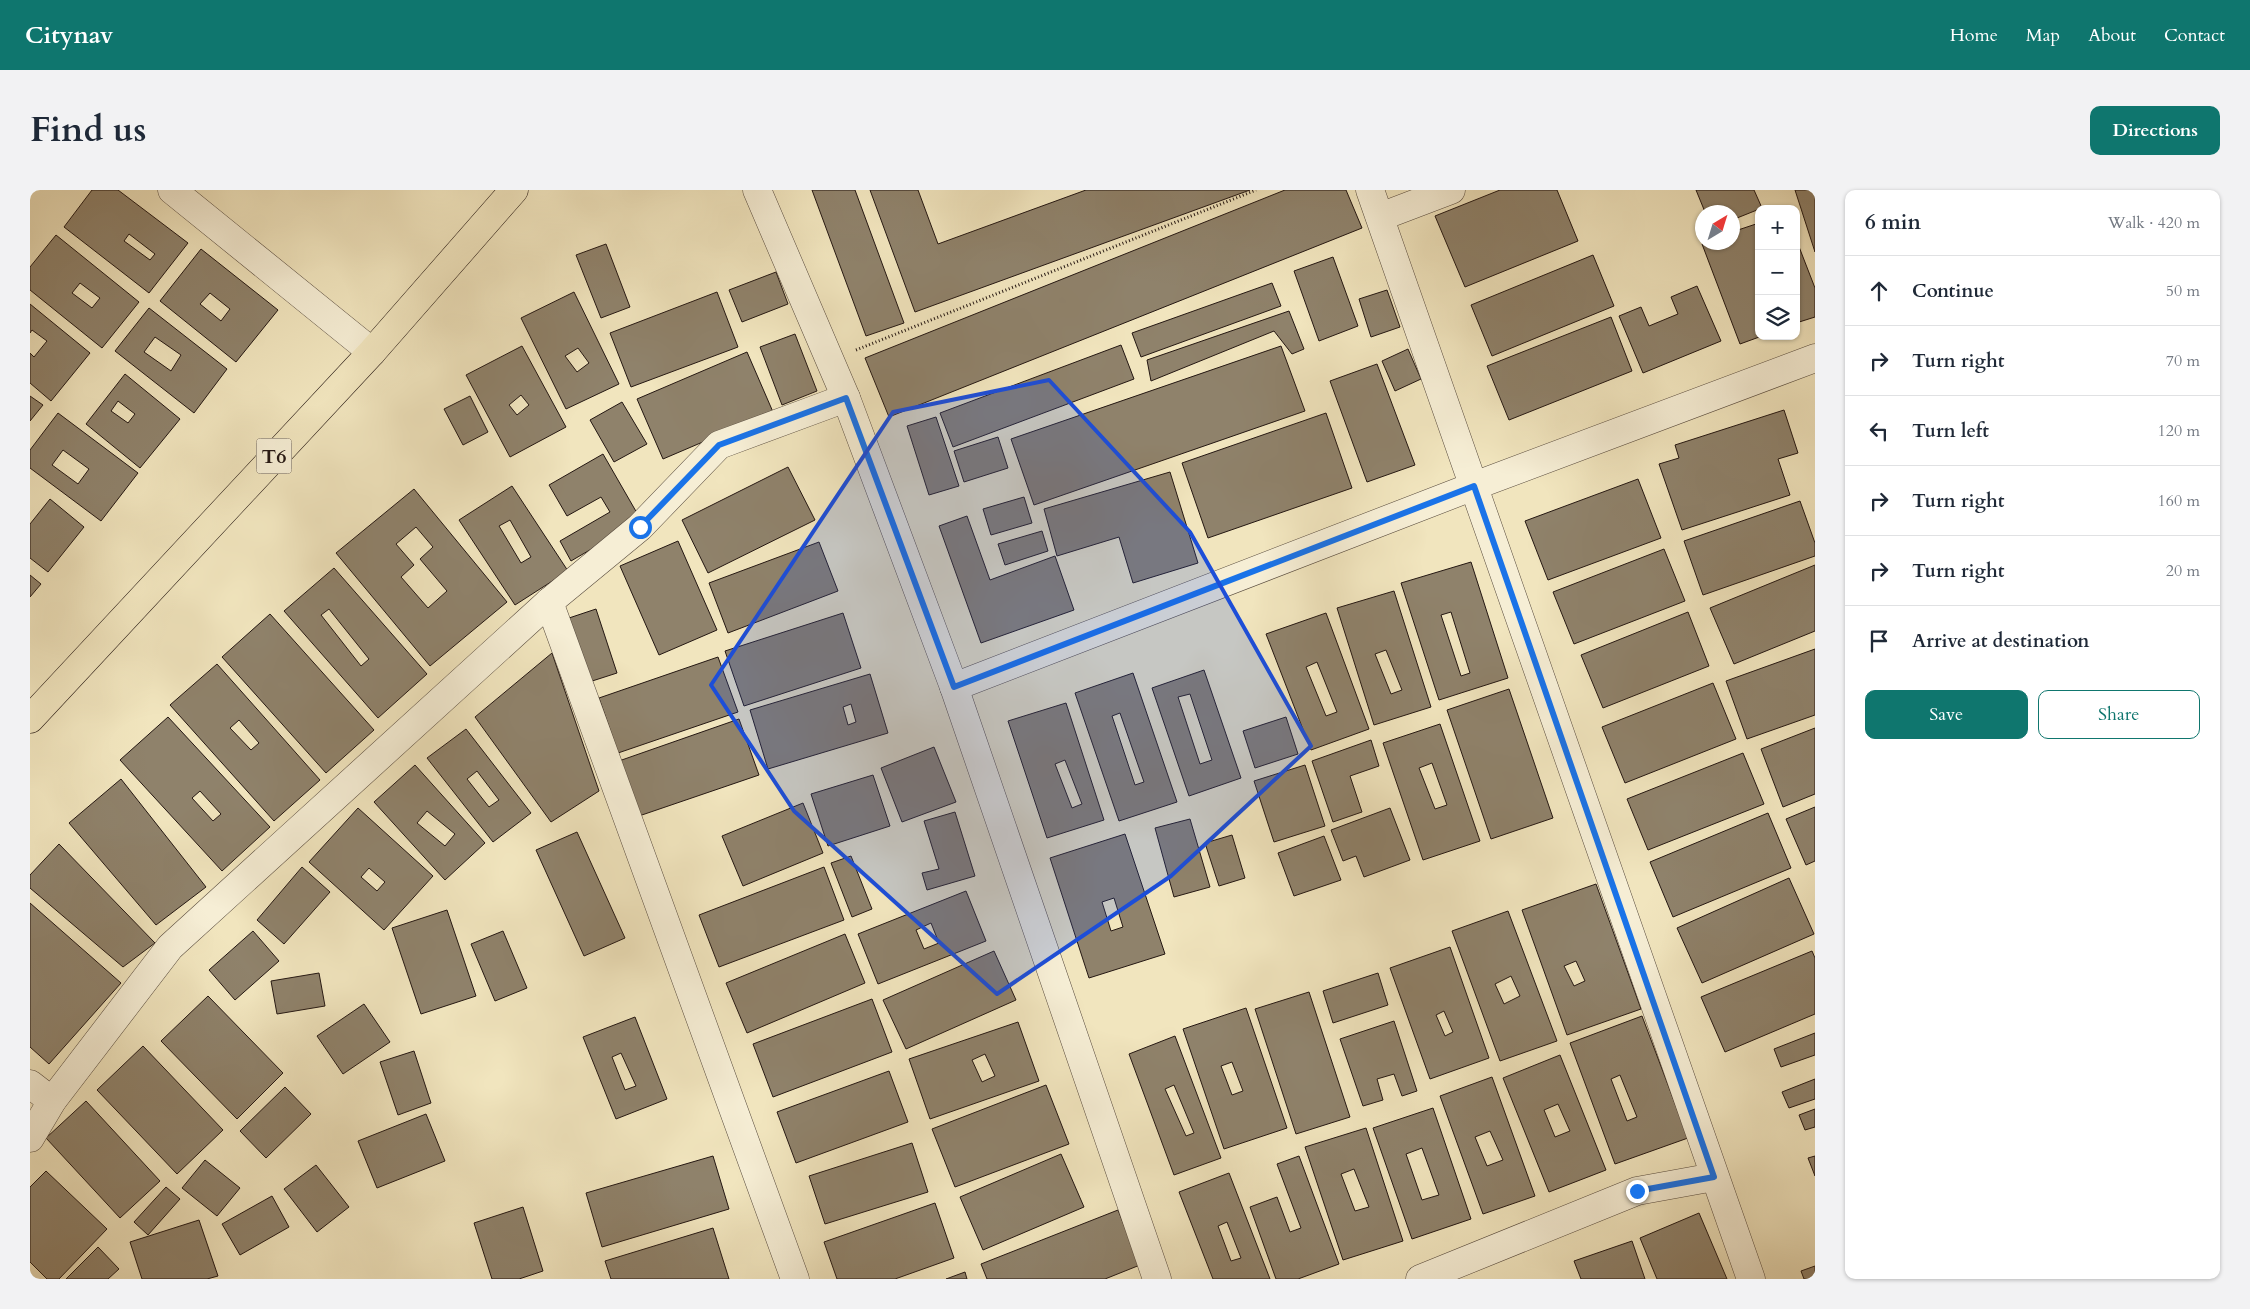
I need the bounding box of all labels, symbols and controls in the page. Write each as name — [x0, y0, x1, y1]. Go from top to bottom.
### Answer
text: Citynav — [25, 19, 113, 52]
text: Home — [1950, 23, 1998, 48]
text: Map — [2026, 23, 2060, 48]
text: About — [2088, 23, 2136, 48]
text: Contact — [2164, 23, 2225, 48]
text: Find us — [30, 106, 146, 154]
button: Directions — [2090, 106, 2220, 155]
north arrow — [1695, 205, 1740, 250]
map controls — [1755, 205, 1800, 340]
button: + — [1755, 205, 1800, 250]
text: 6 min — [1865, 208, 1921, 237]
text: Walk · 420 m — [2108, 212, 2200, 234]
button: − — [1755, 250, 1800, 295]
icon: ahead — [1865, 277, 1893, 305]
text: Continue — [1912, 278, 1994, 304]
text: 50 m — [2166, 280, 2200, 302]
button: layers — [1755, 295, 1800, 340]
icon: right — [1865, 347, 1893, 375]
text: Turn right — [1912, 348, 2004, 374]
text: 70 m — [2166, 350, 2200, 372]
icon: left — [1865, 417, 1893, 445]
text: Turn left — [1912, 418, 1989, 444]
text: 120 m — [2158, 420, 2200, 442]
road number: T6 — [256, 438, 292, 474]
icon: right — [1865, 487, 1893, 515]
text: Turn right — [1912, 488, 2004, 514]
text: 160 m — [2158, 490, 2200, 512]
route start — [629, 516, 652, 539]
icon: right — [1865, 557, 1893, 585]
text: Turn right — [1912, 558, 2004, 584]
text: 20 m — [2166, 560, 2200, 582]
icon: arrive — [1865, 627, 1893, 655]
text: Arrive at destination — [1912, 628, 2089, 654]
button: Save — [1865, 690, 2028, 739]
button: Share — [2038, 690, 2200, 739]
route end — [1626, 1180, 1649, 1203]

